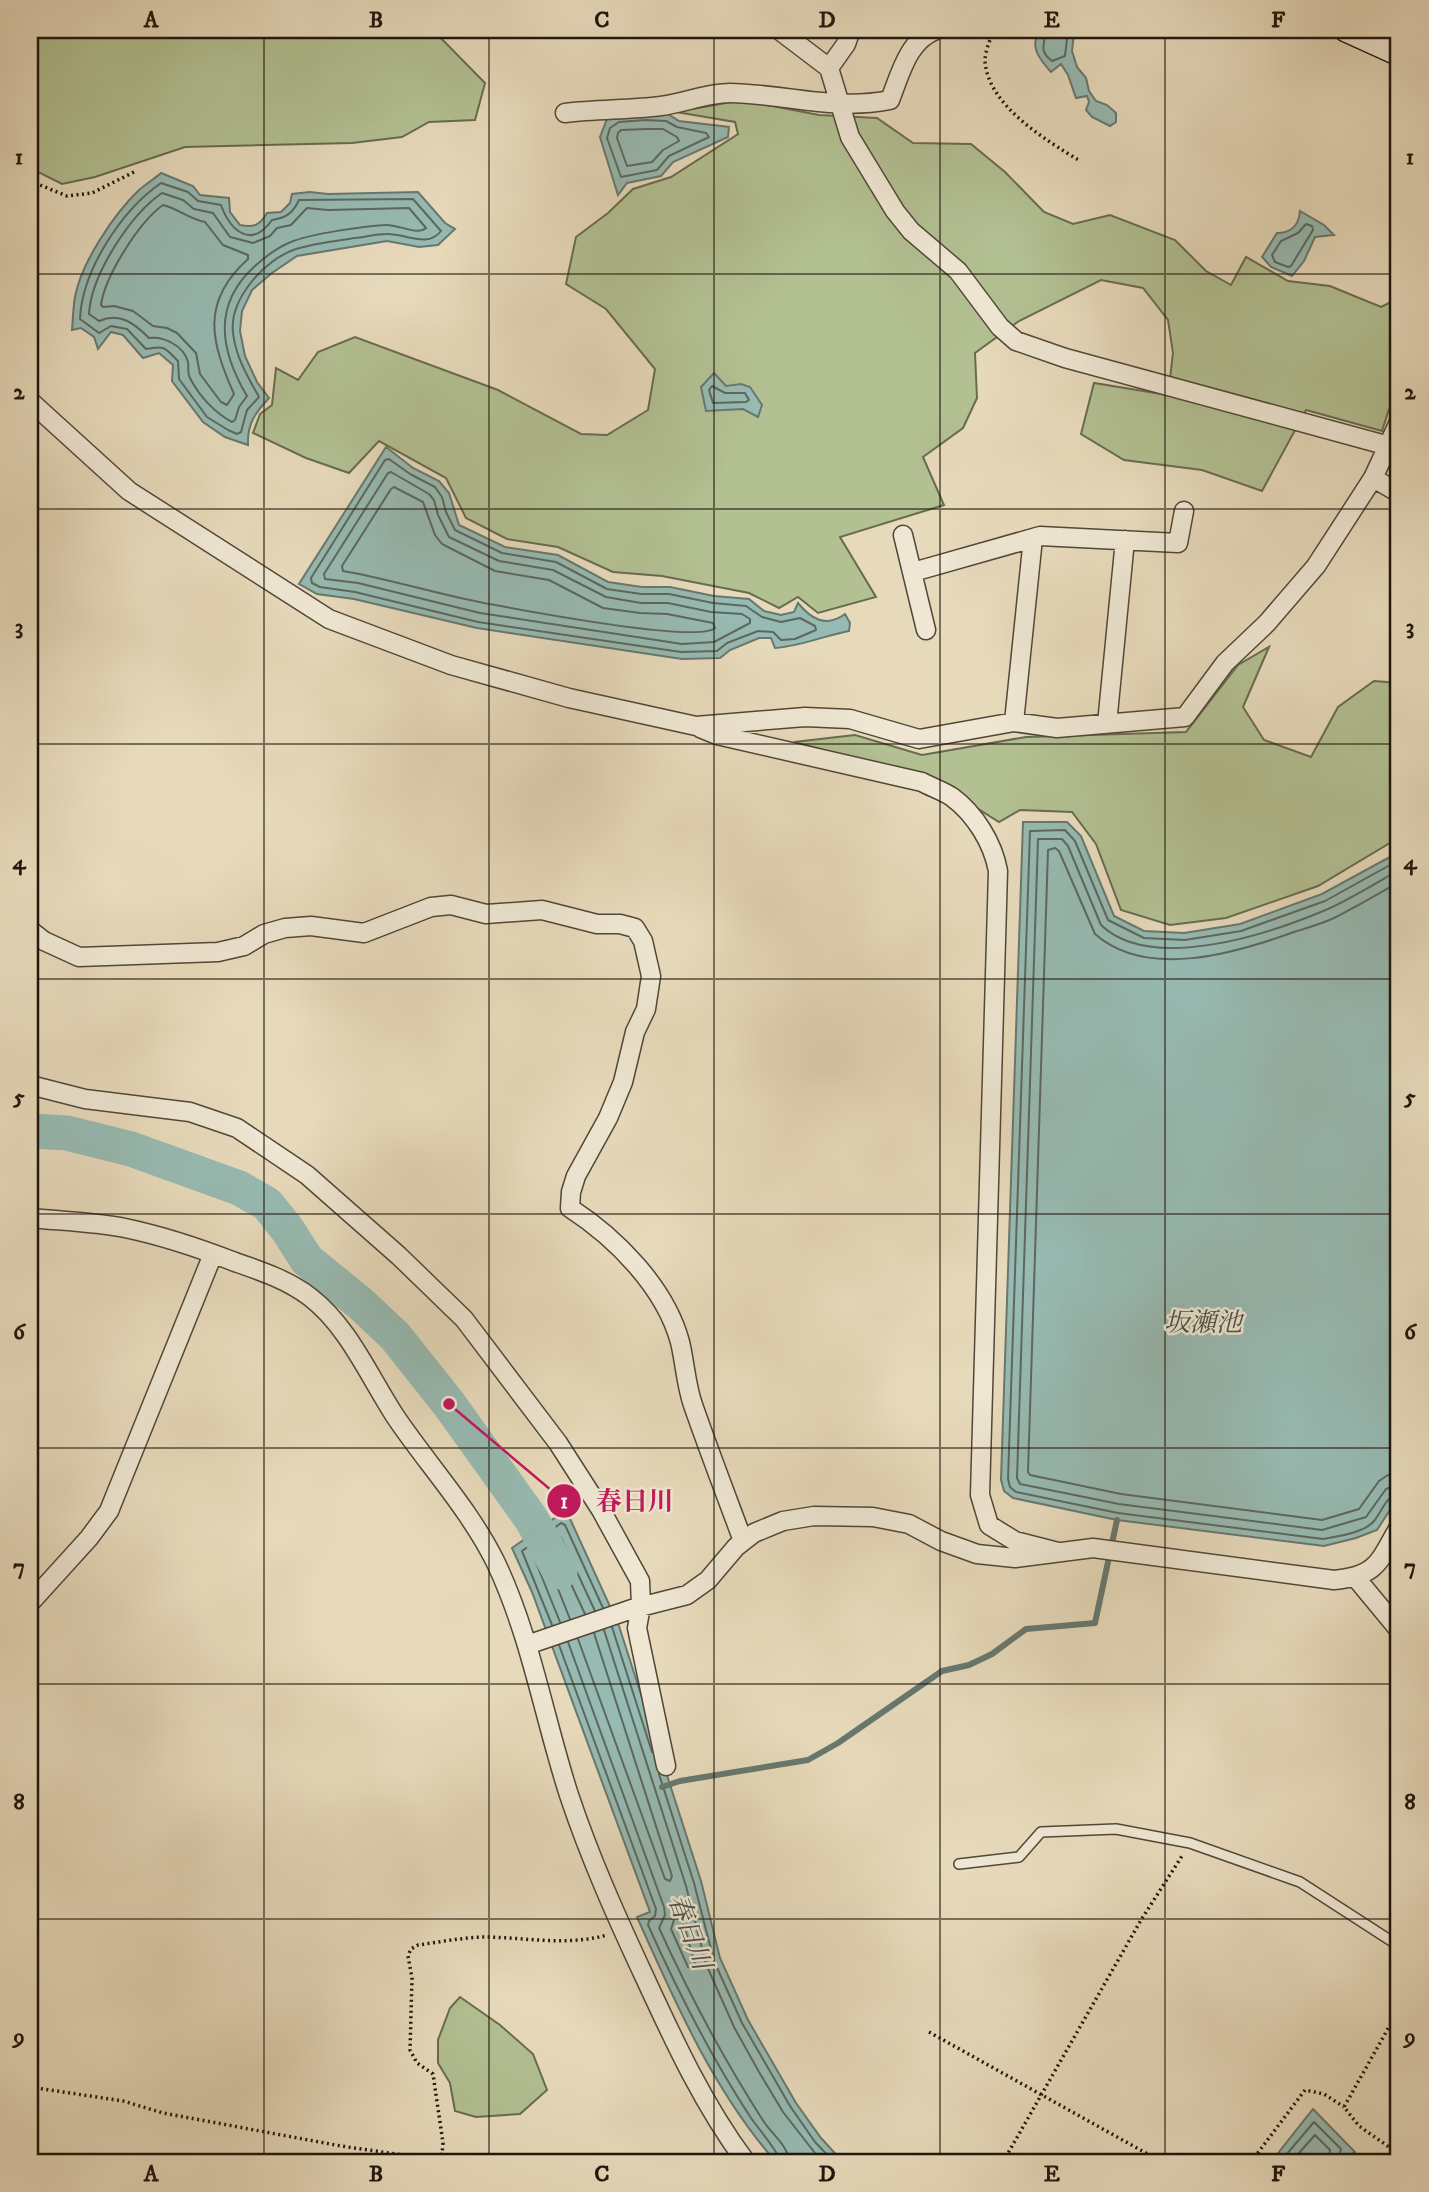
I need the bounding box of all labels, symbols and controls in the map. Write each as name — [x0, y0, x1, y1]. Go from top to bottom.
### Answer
text: A — [143, 6, 160, 35]
text: B — [369, 6, 383, 35]
text: C — [594, 6, 610, 35]
text: D — [818, 6, 836, 35]
text: E — [1044, 6, 1060, 35]
text: F — [1271, 6, 1286, 35]
text: 1 — [15, 143, 23, 172]
text: 1 — [1406, 143, 1414, 172]
text: 2 — [13, 378, 25, 407]
text: 2 — [1404, 378, 1416, 407]
text: 3 — [15, 613, 23, 642]
text: 3 — [1406, 613, 1414, 642]
text: 4 — [12, 848, 27, 877]
text: 4 — [1403, 848, 1418, 877]
text: 5 — [12, 1083, 25, 1112]
text: 5 — [1403, 1083, 1416, 1112]
water label: 坂瀬池 — [1164, 1307, 1245, 1340]
text: 6 — [13, 1318, 27, 1347]
text: 6 — [1404, 1318, 1418, 1347]
callout: 春日川 — [547, 1477, 688, 1524]
text: 春日川 — [596, 1486, 674, 1519]
text: 1 — [560, 1489, 568, 1515]
text: 7 — [13, 1553, 25, 1582]
text: 7 — [1404, 1553, 1416, 1582]
text: 8 — [13, 1788, 25, 1817]
text: 8 — [1404, 1788, 1416, 1817]
water label: 春日川 — [660, 1890, 719, 1977]
text: 9 — [11, 2023, 25, 2052]
text: 9 — [1402, 2023, 1416, 2052]
text: A — [143, 2160, 160, 2189]
text: B — [369, 2160, 383, 2189]
text: C — [594, 2160, 610, 2189]
text: D — [818, 2160, 836, 2189]
text: E — [1044, 2160, 1060, 2189]
text: F — [1271, 2160, 1286, 2189]

